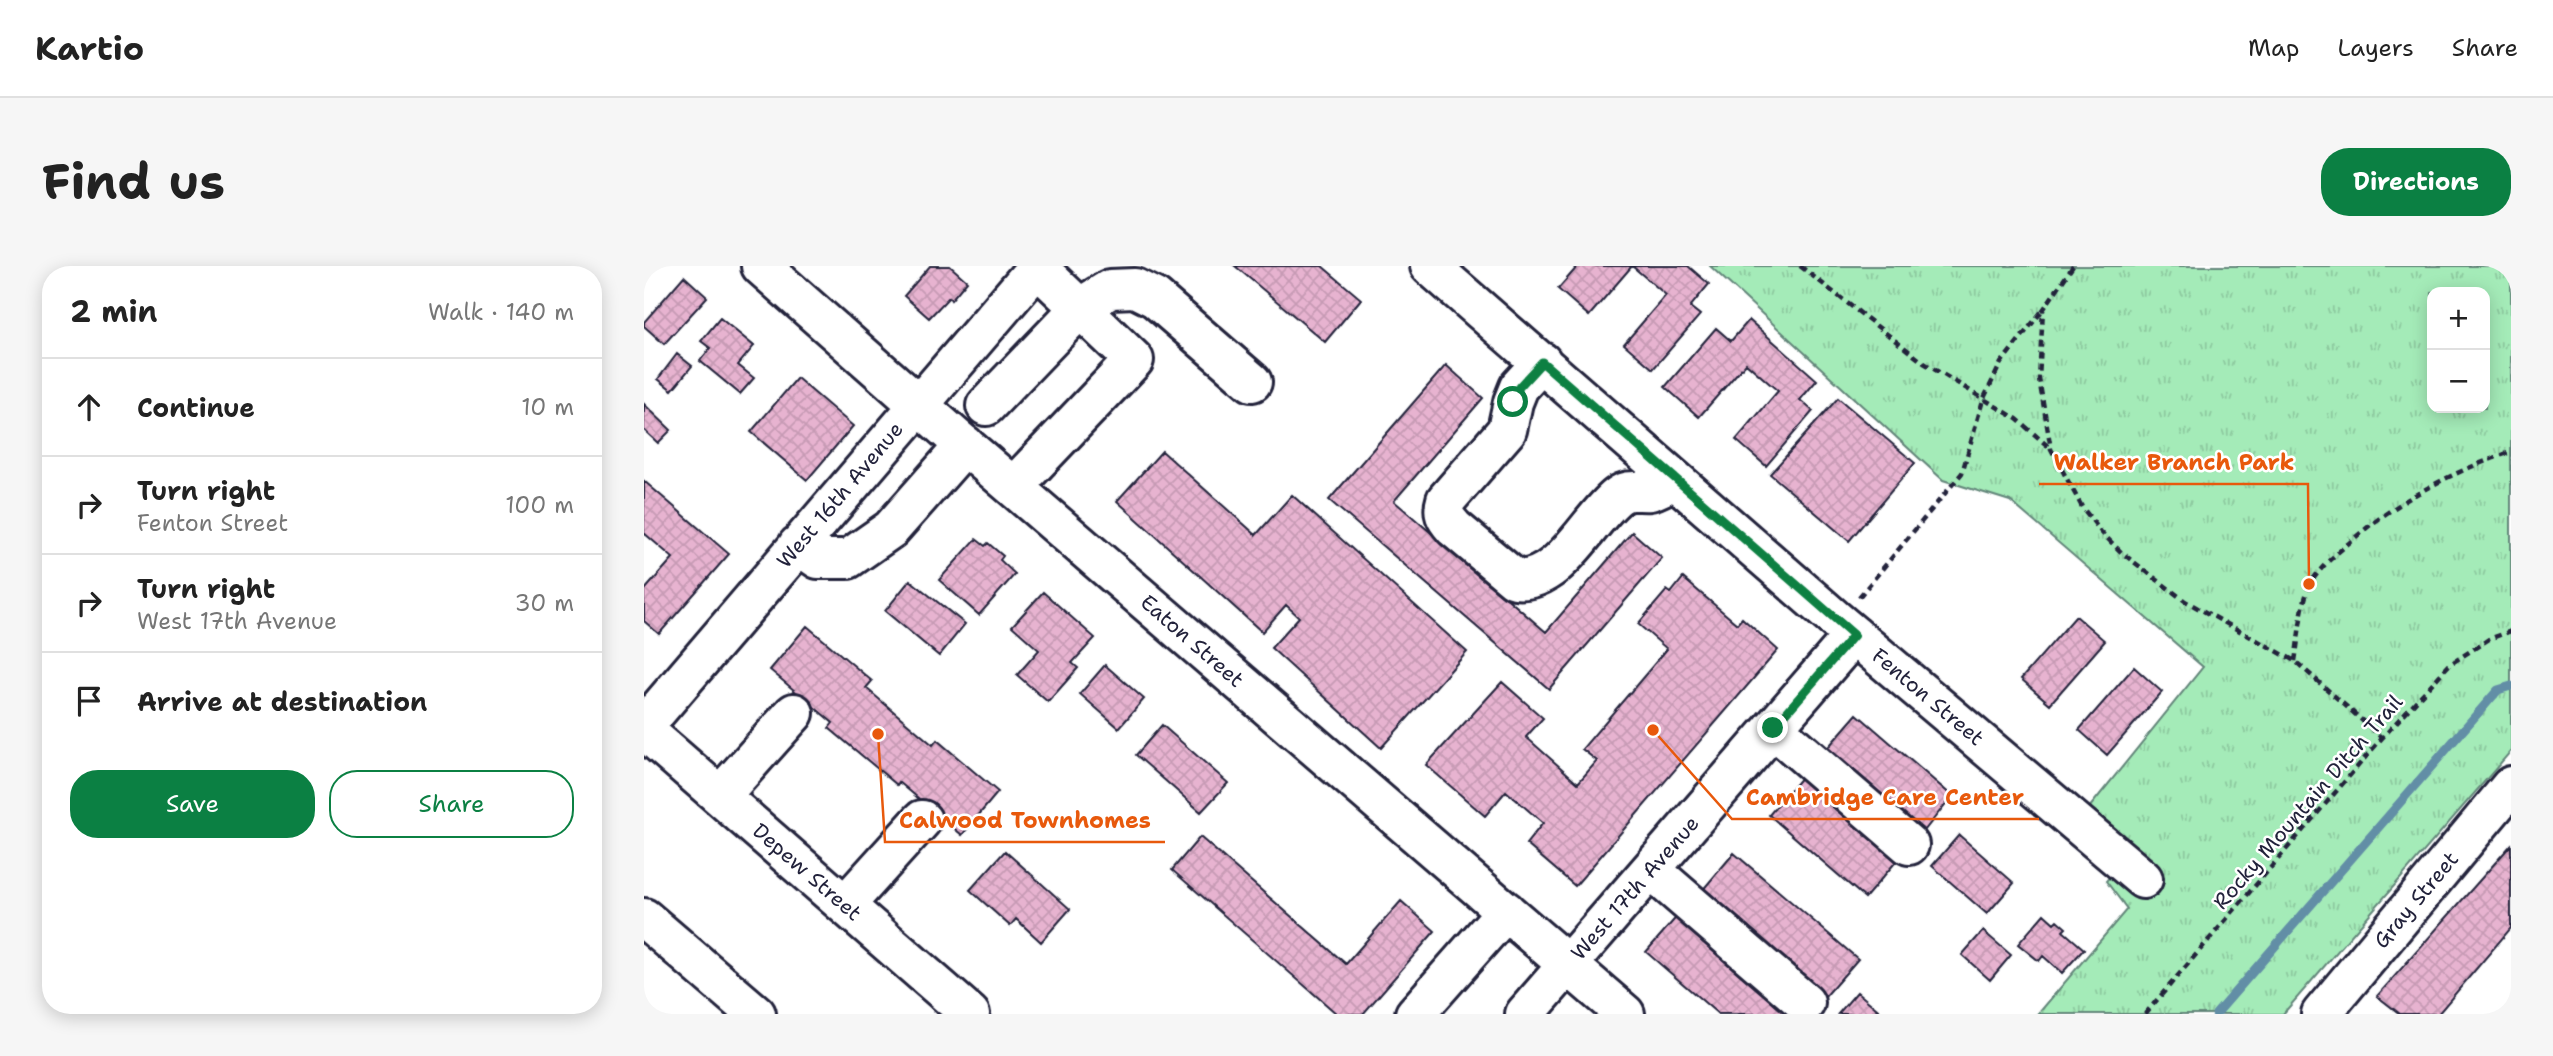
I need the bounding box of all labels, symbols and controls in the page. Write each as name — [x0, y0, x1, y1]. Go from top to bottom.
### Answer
text: Kartio — [35, 26, 144, 71]
text: Map — [2248, 32, 2299, 64]
text: Layers — [2337, 32, 2414, 64]
text: Share — [2452, 32, 2518, 64]
button: Directions — [2321, 148, 2511, 216]
text: Find us — [42, 149, 225, 215]
map controls — [2427, 287, 2490, 413]
button: + — [2427, 287, 2490, 350]
text: 2 min — [70, 291, 157, 332]
text: Walk · 140 m — [428, 297, 574, 327]
button: − — [2427, 350, 2490, 413]
route start — [1497, 386, 1528, 417]
icon: ahead — [70, 388, 108, 426]
text: Continue — [137, 390, 255, 425]
text: 10 m — [521, 392, 574, 422]
street label: West 16th Avenue — [771, 416, 909, 574]
callout: Walker Branch Park — [2039, 440, 2308, 484]
text: Walker Branch Park — [2053, 447, 2295, 477]
text: Turn right — [137, 473, 275, 508]
icon: right — [70, 486, 108, 524]
text: 100 m — [505, 490, 574, 520]
text: Fenton Street — [137, 508, 288, 538]
text: Turn right — [137, 571, 275, 606]
icon: right — [70, 584, 108, 622]
text: 30 m — [515, 588, 574, 618]
street label: Eaton Street — [1134, 588, 1250, 694]
text: West 17th Avenue — [137, 606, 337, 636]
street label: Fenton Street — [1866, 642, 1990, 752]
icon: arrive — [70, 682, 108, 720]
text: Arrive at destination — [137, 684, 427, 719]
street label: Rocky Mountain Ditch Trail — [2207, 688, 2409, 915]
route end — [1757, 712, 1788, 743]
button: Save — [70, 770, 315, 838]
button: Share — [329, 770, 574, 838]
callout: Cambridge Care Center — [1732, 775, 2039, 819]
text: Cambridge Care Center — [1746, 782, 2024, 812]
callout: Calwood Townhomes — [885, 798, 1165, 842]
text: Calwood Townhomes — [899, 805, 1151, 835]
street label: West 17th Avenue — [1565, 810, 1705, 966]
street label: Depew Street — [747, 817, 867, 927]
street label: Gray Street — [2367, 846, 2465, 954]

